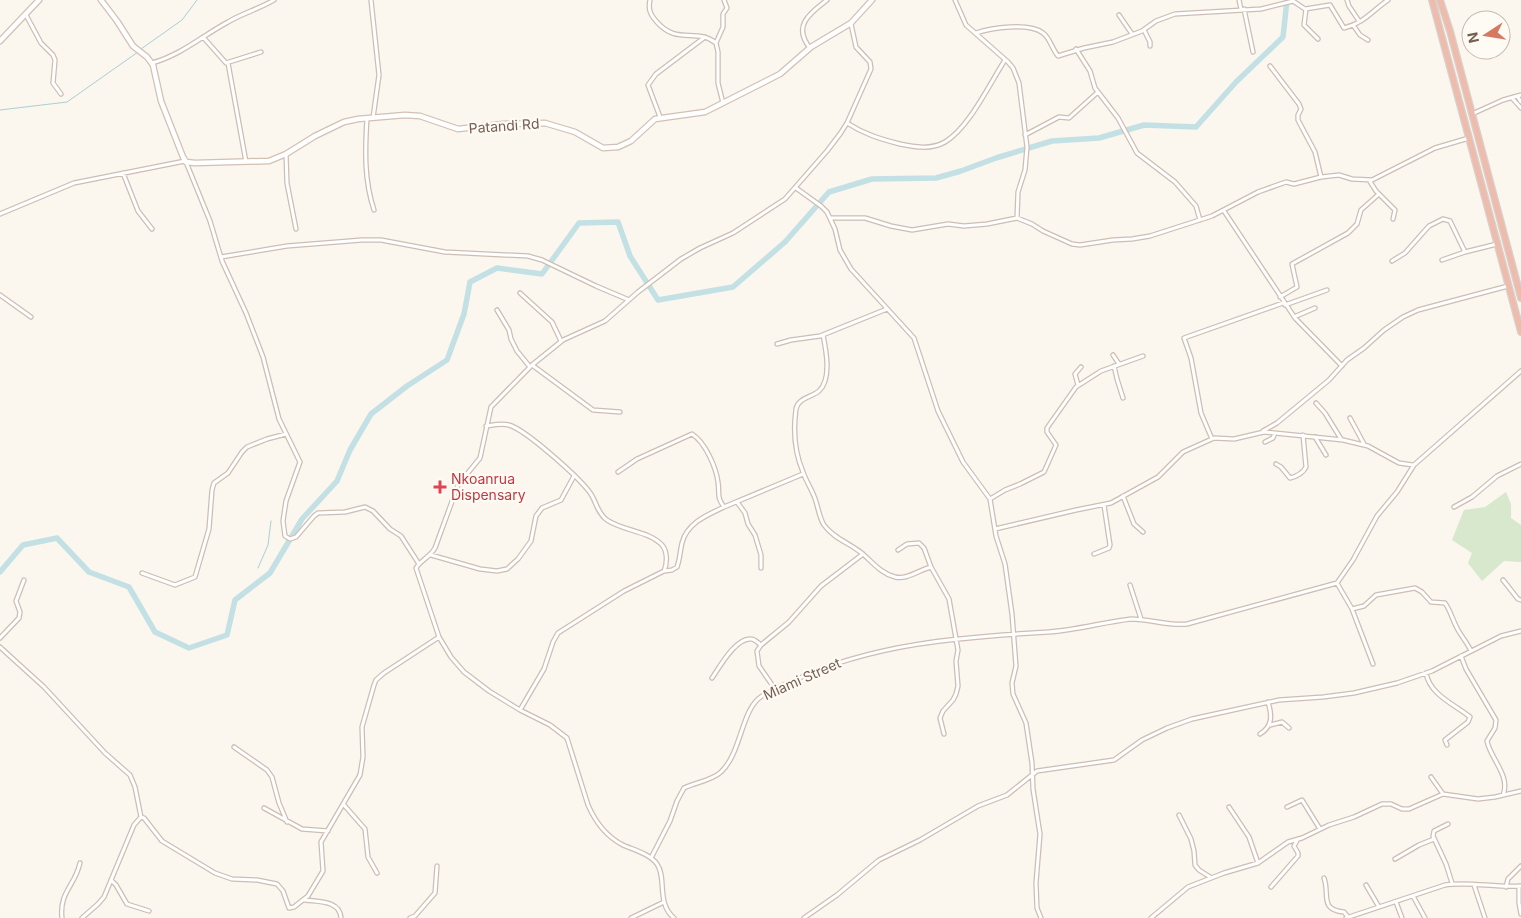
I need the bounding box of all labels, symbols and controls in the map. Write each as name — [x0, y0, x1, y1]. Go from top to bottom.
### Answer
north arrow — [1461, 10, 1511, 60]
text: N — [1463, 31, 1482, 45]
street label: Patandi Rd — [468, 115, 540, 136]
place label: Nkoanrua Dispensary — [451, 470, 526, 503]
marker: Nkoanrua Dispensary — [433, 480, 447, 494]
street label: Miami Street — [760, 654, 844, 703]

